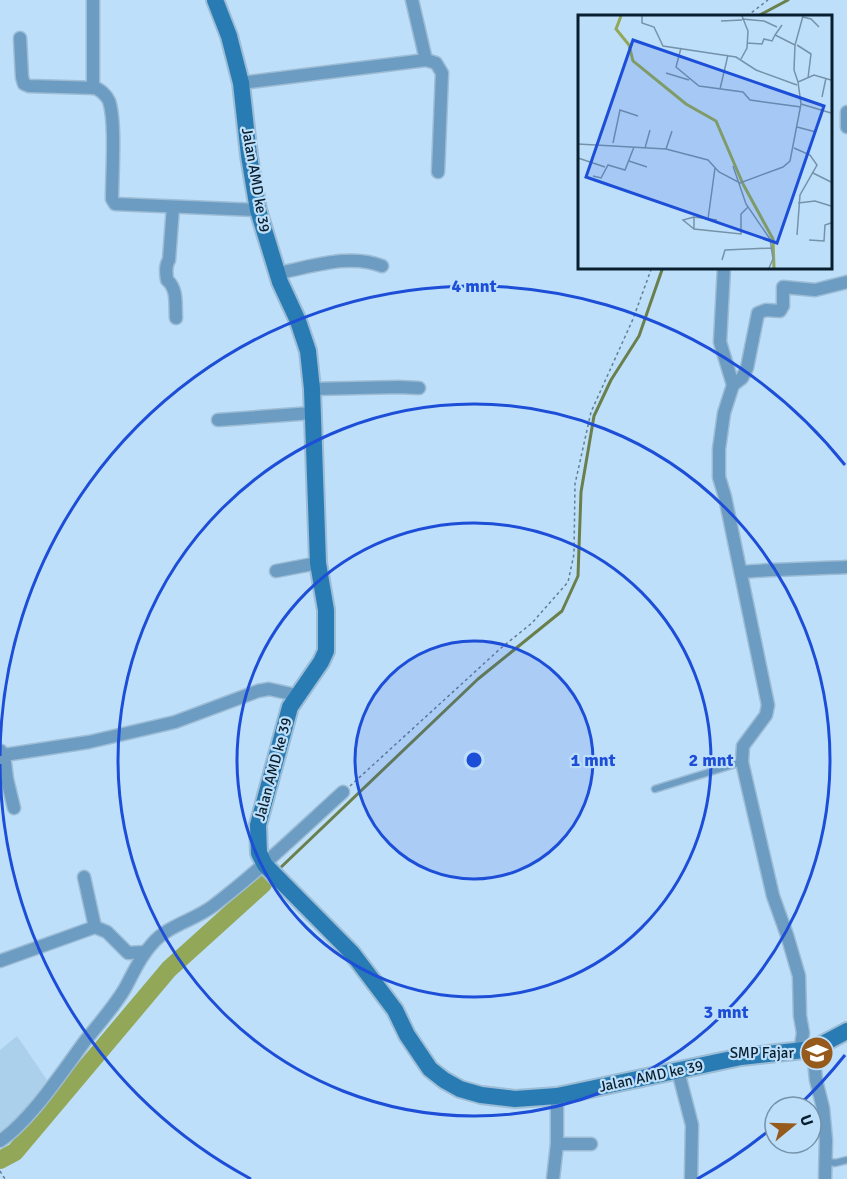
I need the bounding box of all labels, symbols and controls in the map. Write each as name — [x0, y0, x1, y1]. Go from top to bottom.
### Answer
inset map — [578, 15, 832, 268]
street label: Jalan AMD ke 39 — [238, 126, 274, 234]
text: 4 mnt — [452, 275, 497, 297]
street label: Jalan AMD ke 39 — [251, 715, 295, 823]
text: 1 mnt — [571, 749, 616, 771]
text: 2 mnt — [689, 749, 734, 771]
centre of rings — [464, 750, 484, 770]
text: 3 mnt — [704, 1001, 749, 1023]
school or university icon: SMP Fajar — [799, 1035, 835, 1071]
place label: SMP Fajar — [730, 1044, 794, 1062]
street label: Jalan AMD ke 39 — [597, 1056, 705, 1096]
north arrow — [763, 1095, 823, 1155]
text: U — [795, 1112, 817, 1129]

